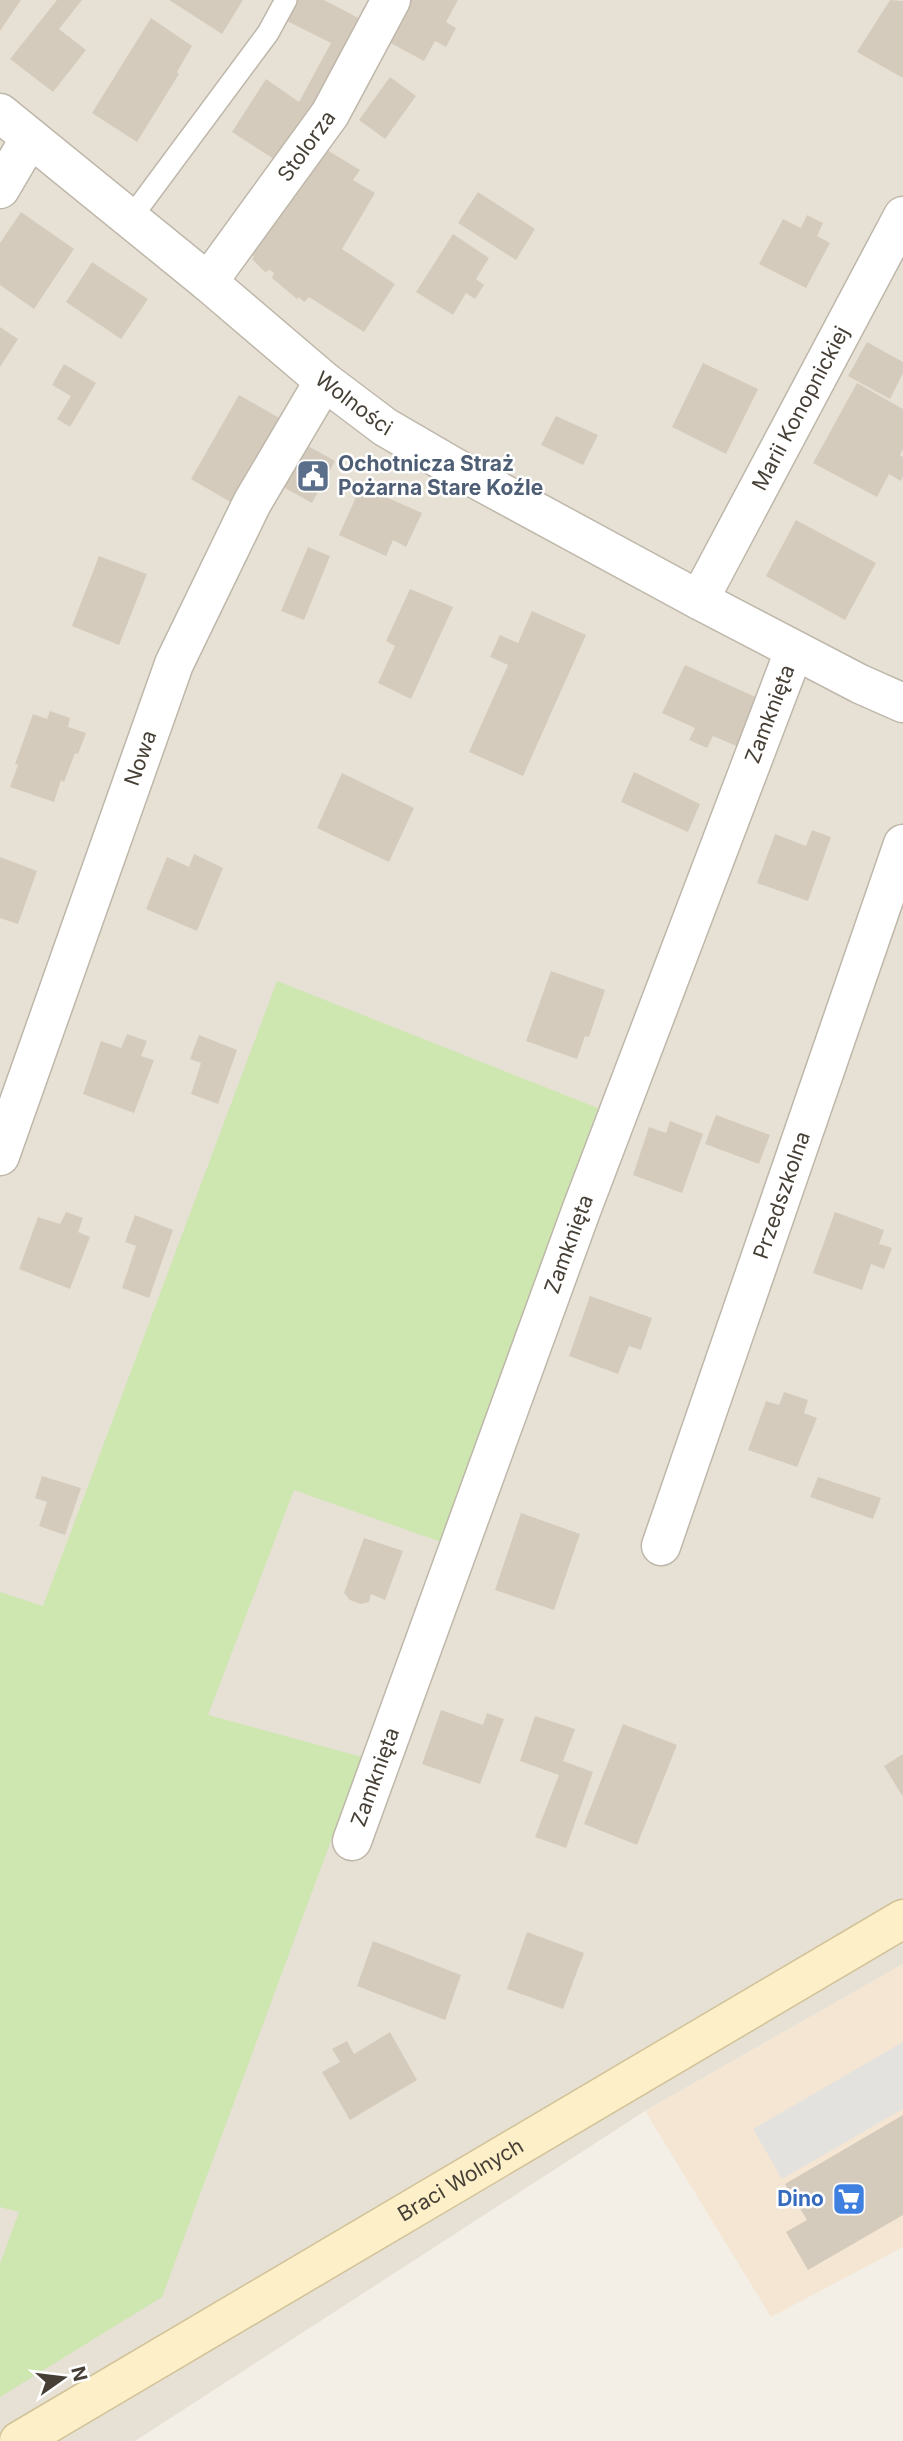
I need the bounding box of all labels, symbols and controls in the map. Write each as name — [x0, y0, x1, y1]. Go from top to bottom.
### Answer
street label: Stolorza — [272, 105, 340, 186]
street label: Marii Konopnickiej — [747, 322, 854, 495]
street label: Wolności — [311, 366, 397, 441]
place label: Ochotnicza Straż Pożarna Stare Koźle — [338, 451, 543, 500]
public building icon: Ochotnicza Straż Pożarna Stare Koźle — [294, 457, 332, 495]
street label: Zamknięta — [739, 661, 800, 767]
street label: Nowa — [119, 727, 162, 789]
street label: Przedszkolna — [748, 1128, 815, 1262]
street label: Zamknięta — [539, 1191, 598, 1297]
street label: Zamknięta — [345, 1724, 404, 1830]
street label: Braci Wolnych — [393, 2133, 528, 2227]
supermarket icon: Dino — [830, 2180, 868, 2218]
place label: Dino — [777, 2186, 824, 2211]
north arrow — [28, 2343, 98, 2413]
text: N — [66, 2364, 92, 2384]

